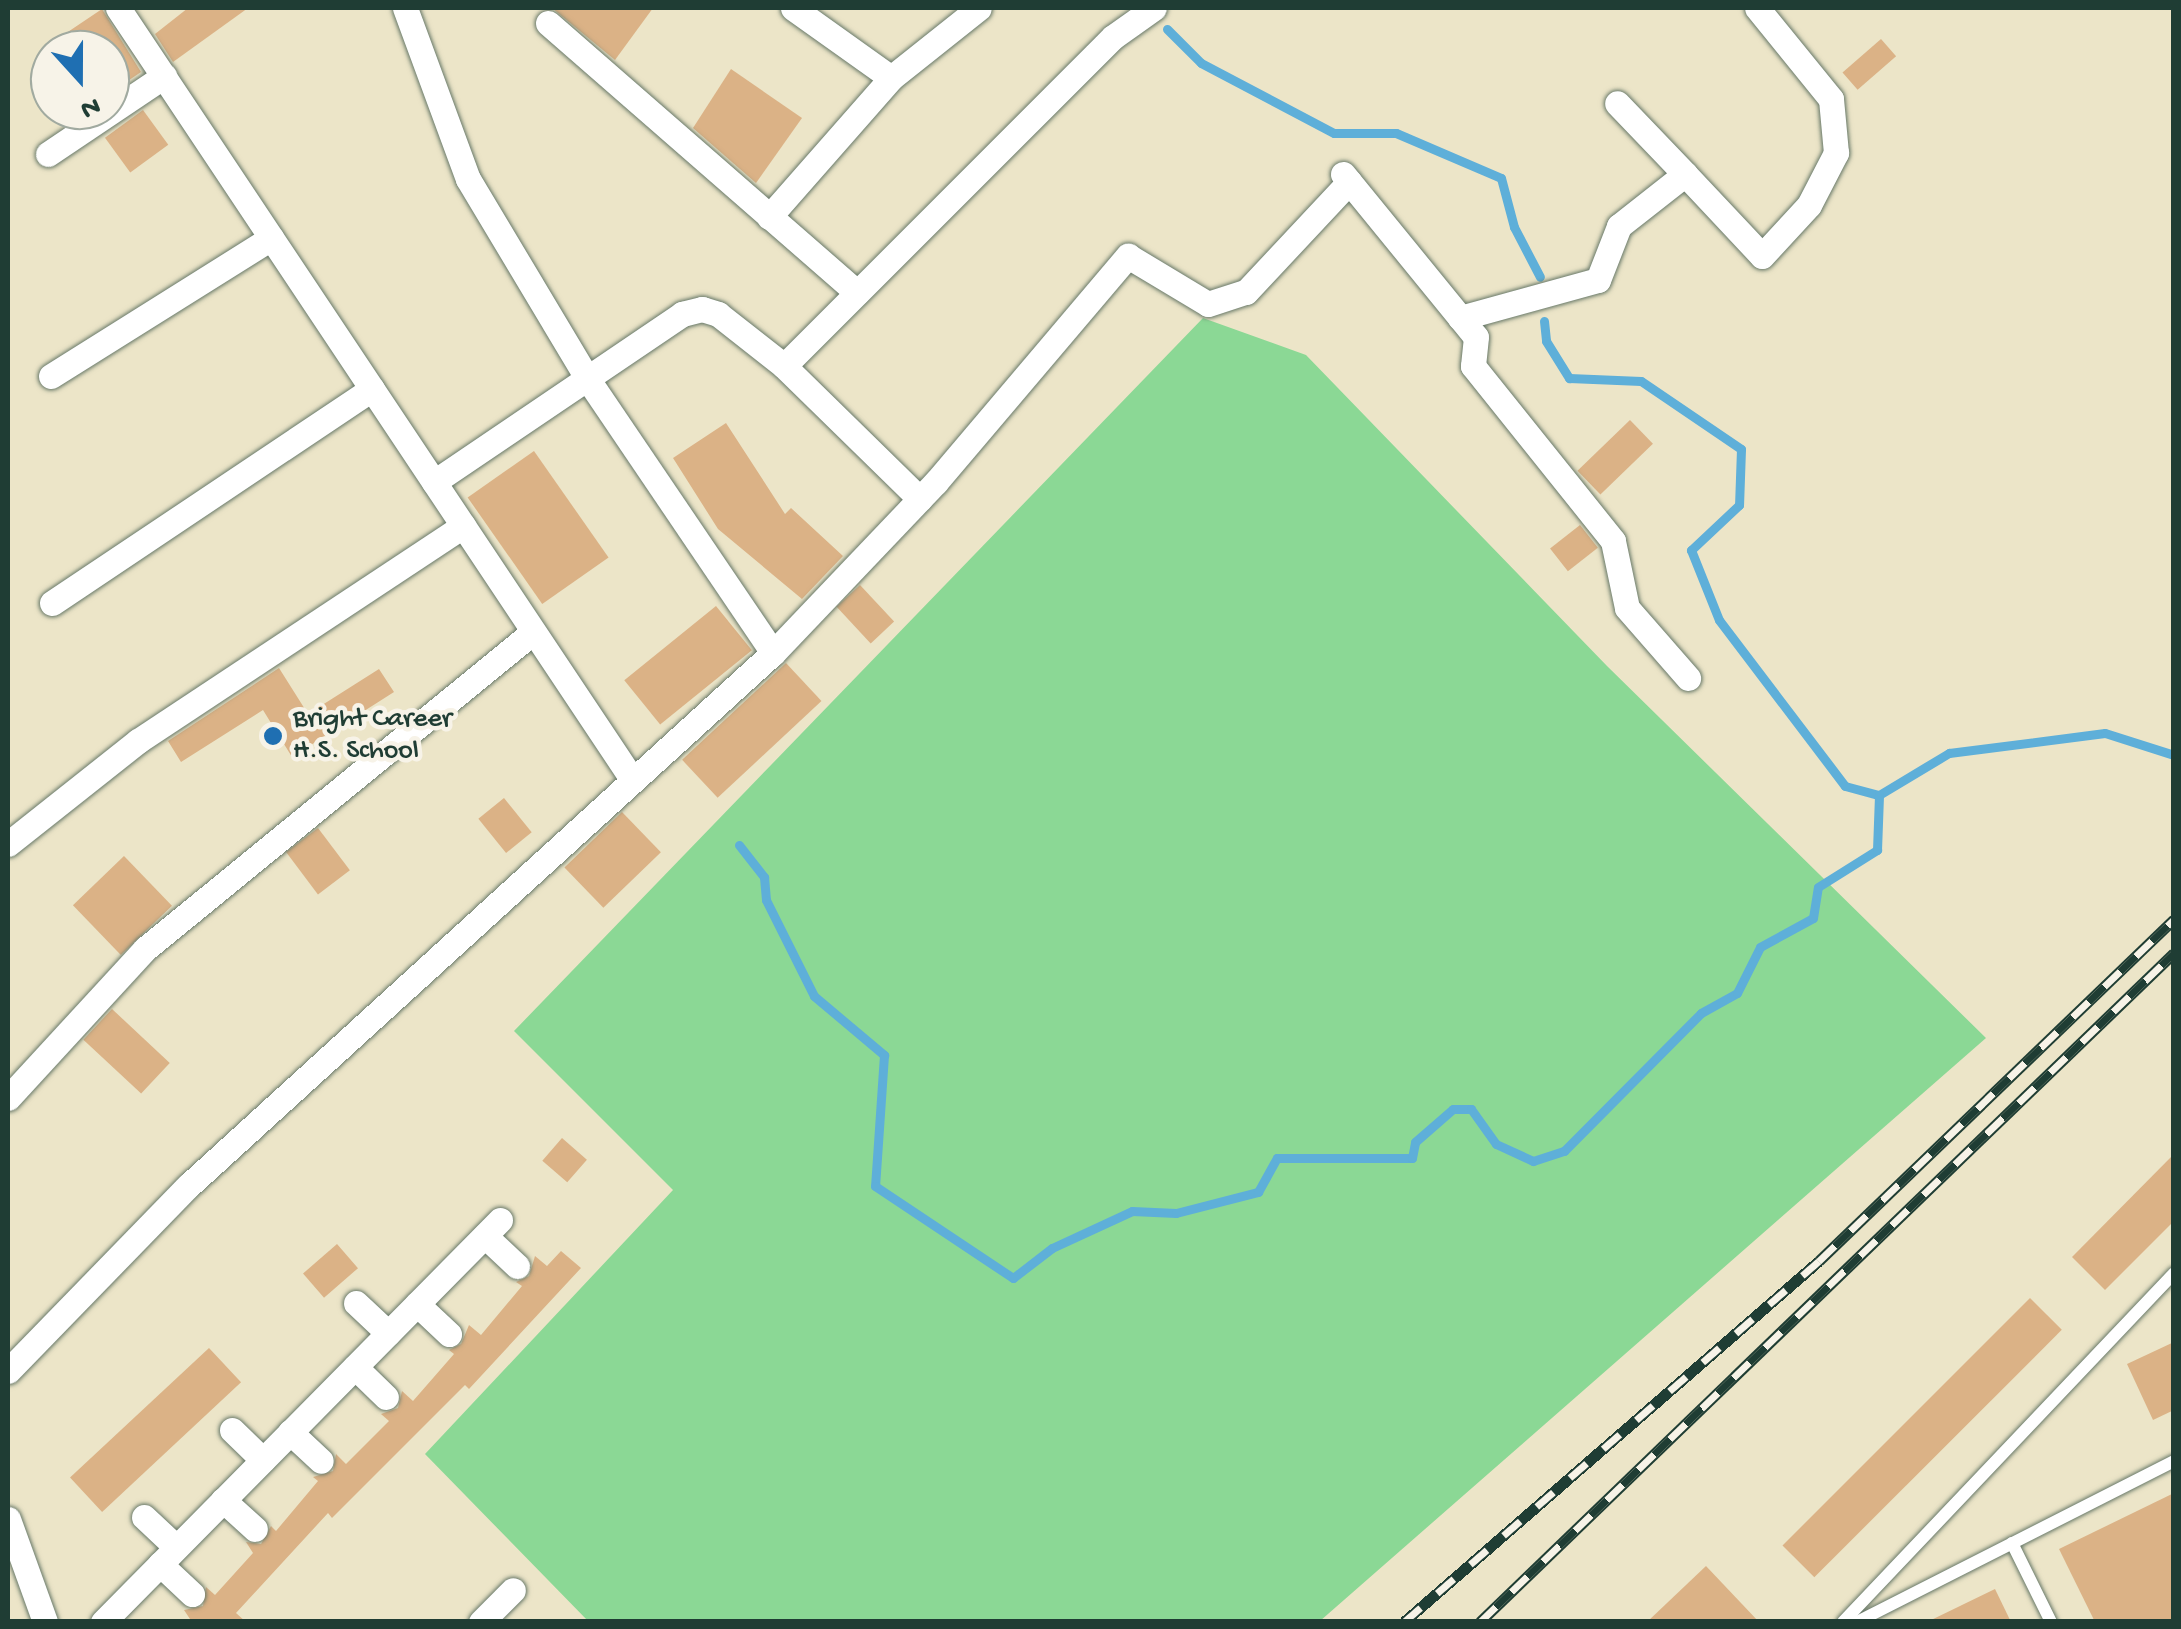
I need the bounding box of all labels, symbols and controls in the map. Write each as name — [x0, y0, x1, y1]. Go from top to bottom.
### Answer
north arrow — [30, 30, 130, 130]
text: N — [76, 88, 105, 125]
place label: Bright Career H.S. School — [293, 703, 452, 769]
marker: Bright Career H.S. School — [262, 725, 284, 747]

